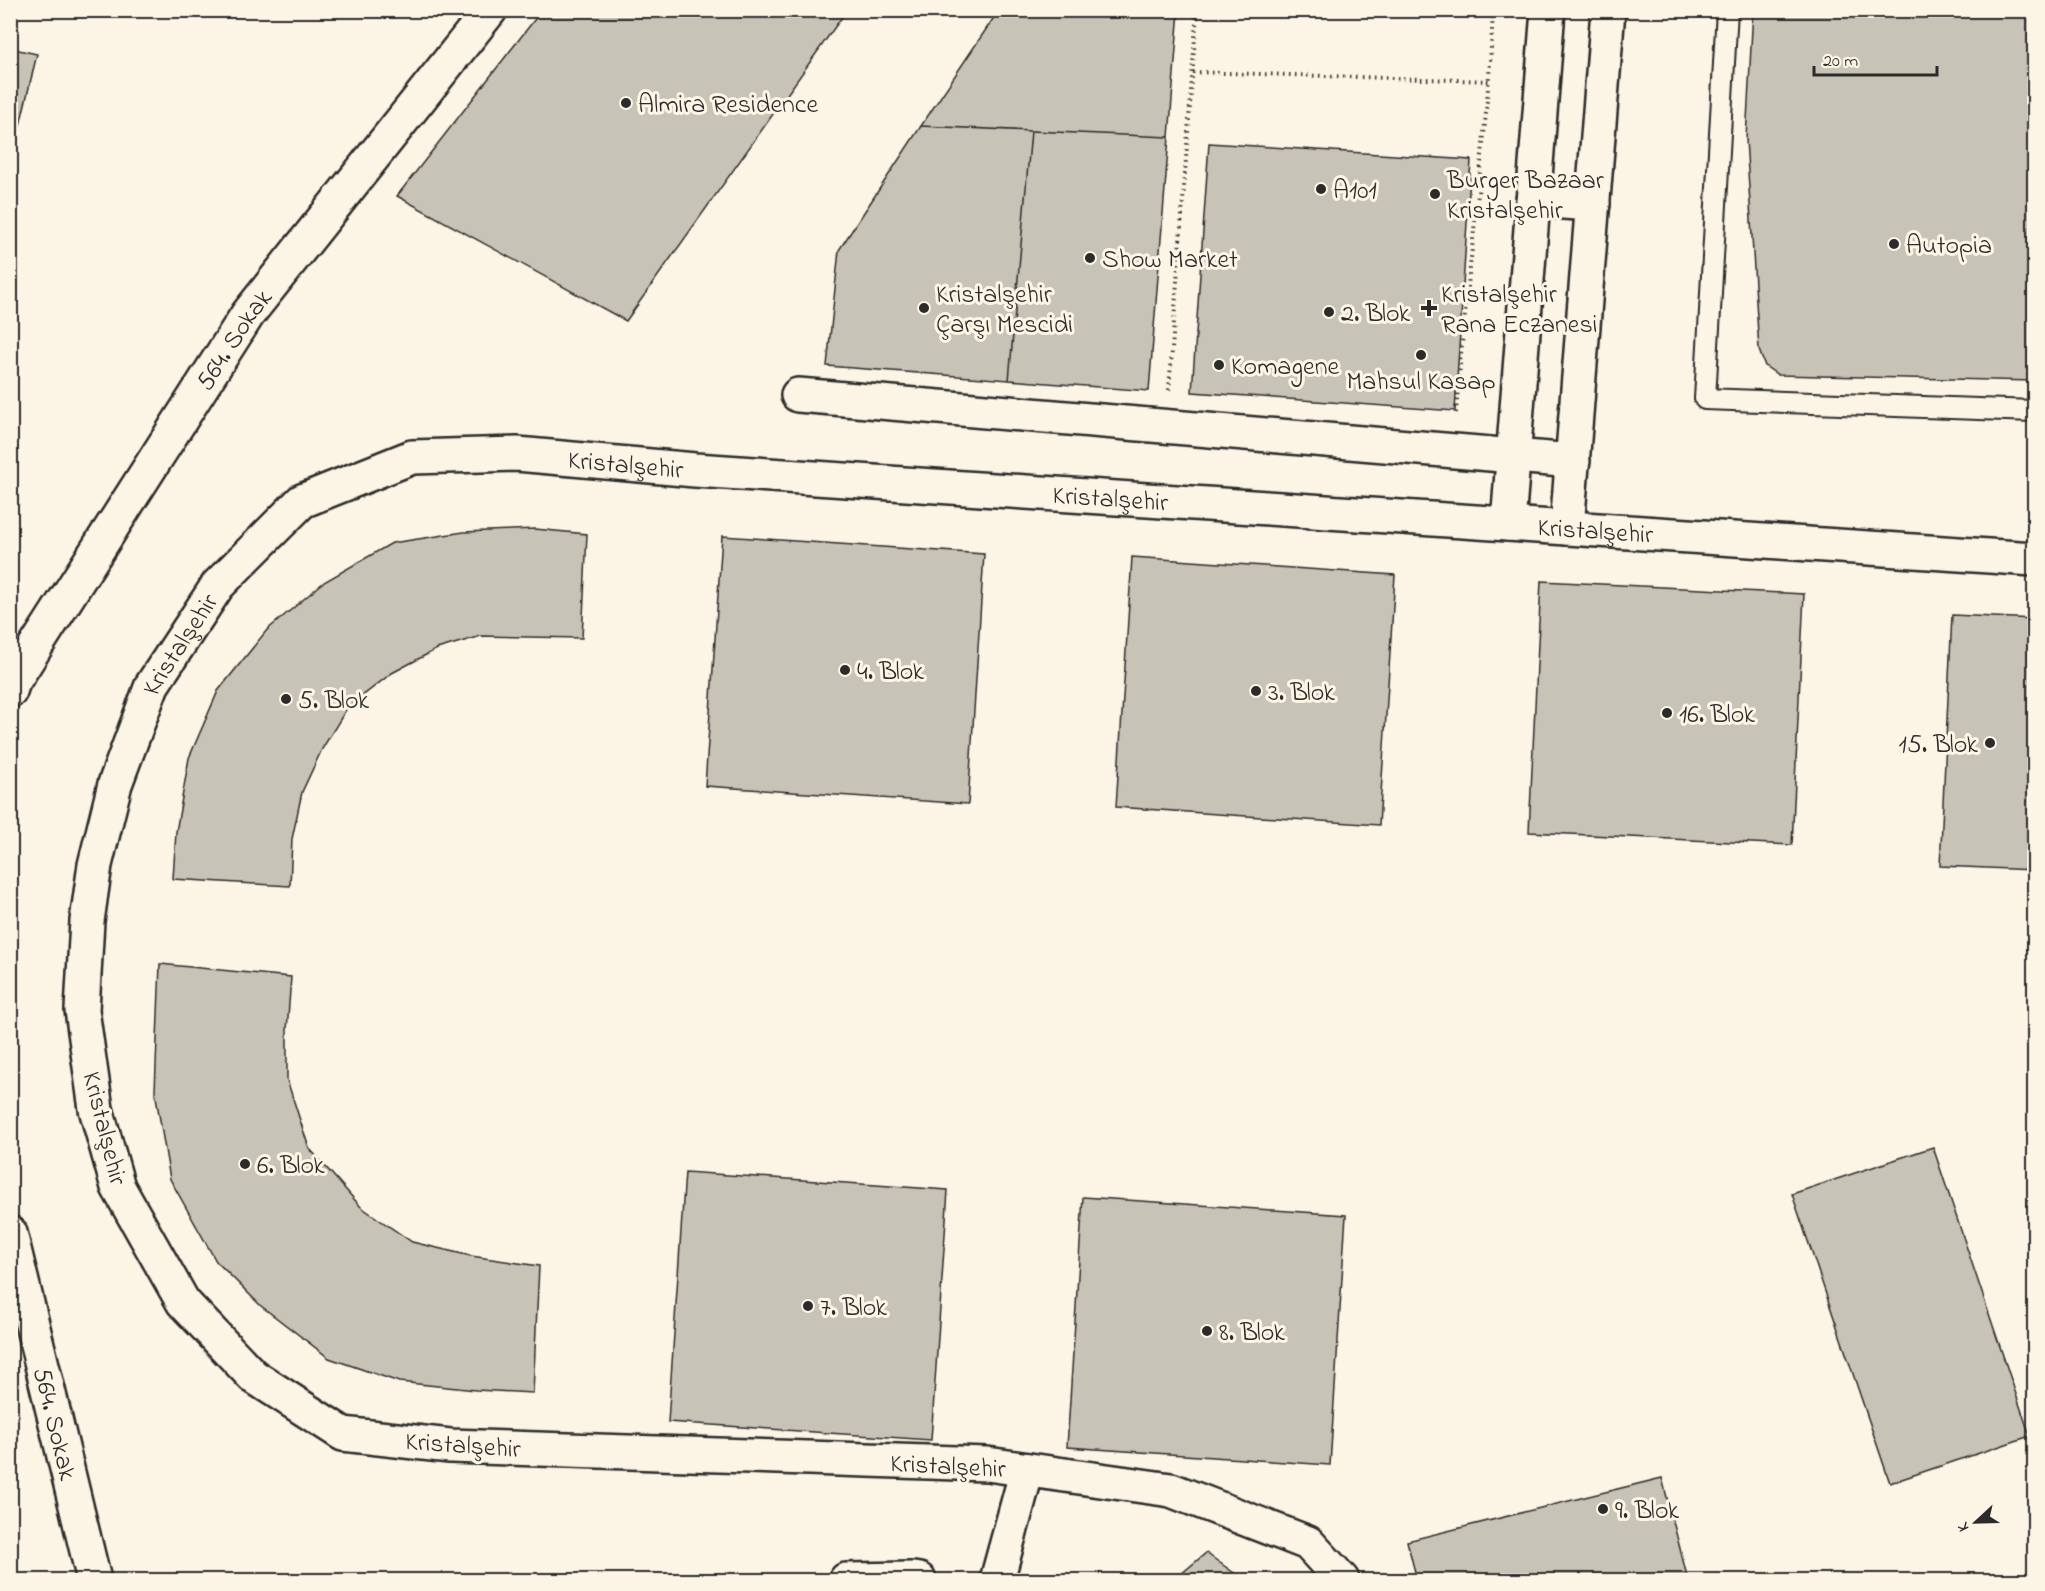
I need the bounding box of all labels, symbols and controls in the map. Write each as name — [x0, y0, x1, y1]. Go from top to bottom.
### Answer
scale bar — [1814, 39, 1937, 77]
text: 20 m — [1823, 49, 1858, 75]
place label: Almira Residence — [638, 87, 818, 125]
marker: Almira Residence — [619, 96, 633, 110]
place label: Burger Bazaar Kristalşehir — [1446, 163, 1605, 231]
place label: A101 — [1333, 173, 1377, 211]
marker: A101 — [1314, 182, 1328, 196]
marker: Burger Bazaar Kristalşehir — [1428, 187, 1442, 201]
place label: Autopia — [1906, 228, 1992, 266]
marker: Autopia — [1887, 237, 1901, 251]
place label: Show Market — [1102, 242, 1238, 280]
marker: Show Market — [1083, 251, 1097, 265]
place label: Kristalşehir Çarşı Mescidi — [936, 277, 1073, 345]
place label: Kristalşehir Rana Eczanesi — [1441, 277, 1597, 345]
street label: 564. Sokak — [188, 281, 283, 399]
place label: 2. Blok — [1341, 296, 1411, 334]
marker: Kristalşehir Çarşı Mescidi — [917, 301, 931, 315]
marker: Kristalşehir Rana Eczanesi — [1422, 301, 1436, 315]
marker: 2. Blok — [1322, 305, 1336, 319]
marker: Mahsul Kasap — [1414, 348, 1428, 362]
place label: Komagene — [1231, 349, 1340, 387]
marker: Komagene — [1212, 358, 1226, 372]
place label: Mahsul Kasap — [1346, 364, 1496, 402]
street label: Kristalşehir — [566, 443, 686, 491]
street label: Kristalşehir — [1051, 478, 1170, 523]
street label: Kristalşehir — [1536, 510, 1655, 556]
street label: Kristalşehir — [134, 586, 230, 701]
place label: 4. Blok — [857, 654, 925, 692]
marker: 4. Blok — [838, 663, 852, 677]
place label: 3. Blok — [1268, 675, 1336, 713]
place label: 5. Blok — [298, 683, 370, 721]
marker: 3. Blok — [1249, 684, 1263, 698]
marker: 5. Blok — [279, 692, 293, 706]
place label: 16. Blok — [1679, 697, 1756, 735]
marker: 16. Blok — [1660, 706, 1674, 720]
place label: 15. Blok — [1899, 727, 1979, 765]
marker: 15. Blok — [1983, 736, 1997, 750]
street label: Kristalşehir — [71, 1068, 136, 1190]
place label: 6. Blok — [257, 1148, 325, 1186]
marker: 6. Blok — [238, 1157, 252, 1171]
place label: 7. Blok — [820, 1290, 888, 1328]
marker: 7. Blok — [801, 1299, 815, 1313]
place label: 8. Blok — [1219, 1315, 1286, 1353]
marker: 8. Blok — [1200, 1324, 1214, 1338]
street label: 564. Sokak — [21, 1364, 85, 1485]
street label: Kristalşehir — [404, 1424, 523, 1470]
street label: Kristalşehir — [889, 1446, 1008, 1490]
north arrow — [1946, 1492, 2006, 1552]
place label: 9. Blok — [1615, 1493, 1680, 1531]
marker: 9. Blok — [1596, 1502, 1610, 1516]
text: K — [1951, 1518, 1977, 1535]

